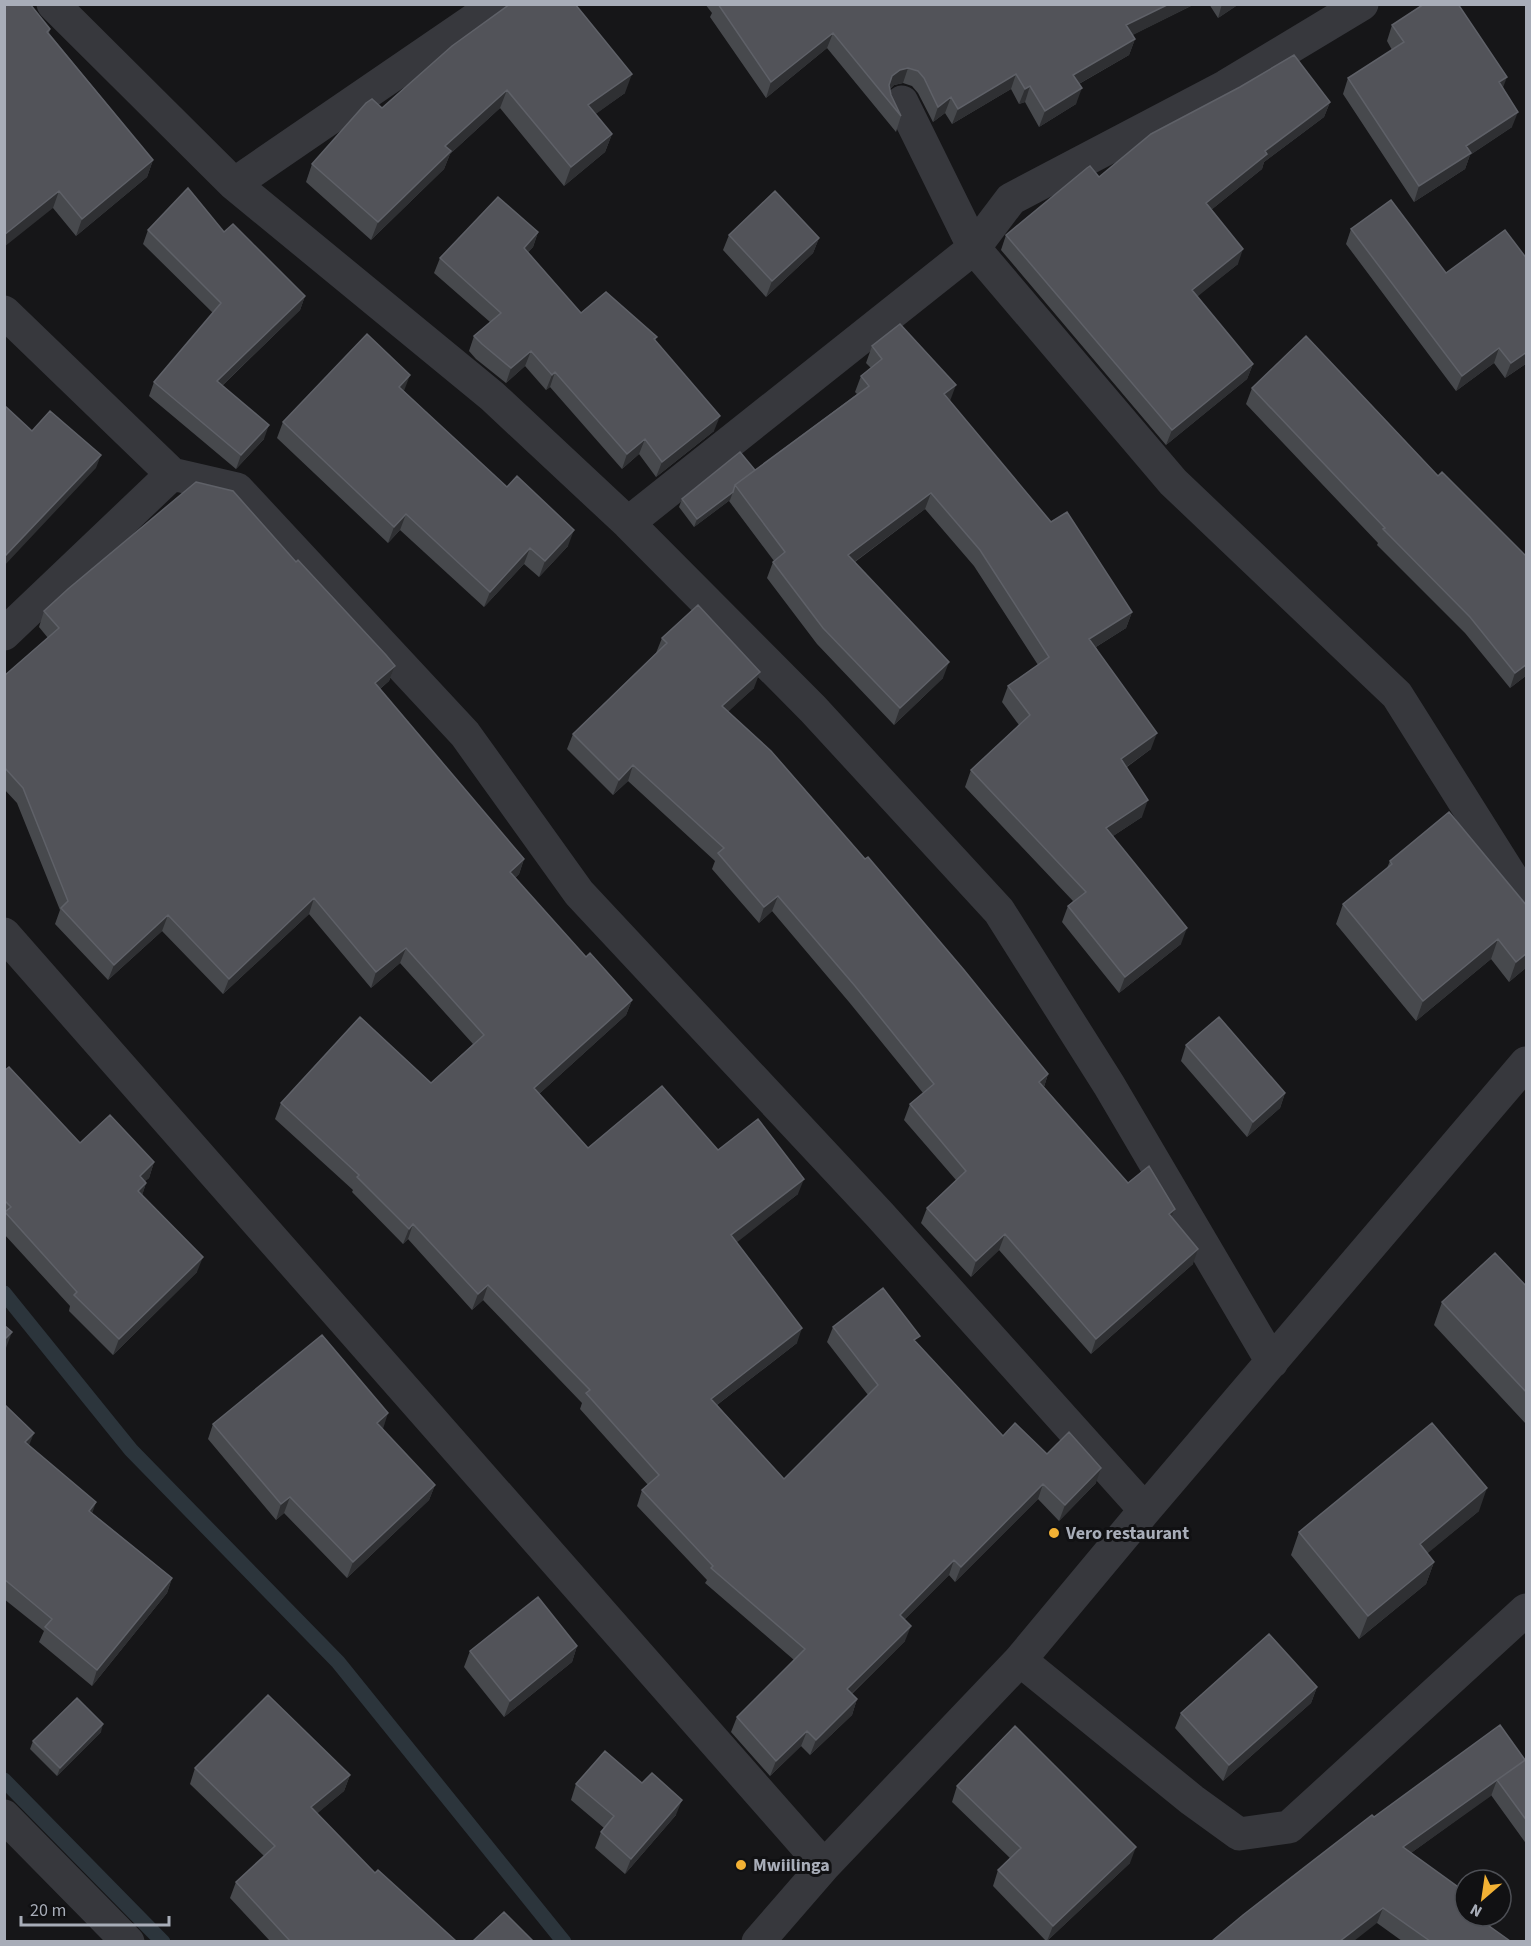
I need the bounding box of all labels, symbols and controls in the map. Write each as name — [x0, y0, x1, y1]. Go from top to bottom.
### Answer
place label: Vero restaurant — [1065, 1521, 1189, 1546]
marker: Vero restaurant — [1047, 1526, 1061, 1540]
place label: Mwiilinga — [753, 1853, 830, 1878]
marker: Mwiilinga — [734, 1858, 748, 1872]
north arrow — [1453, 1868, 1513, 1928]
scale bar — [21, 1889, 170, 1927]
text: 20 m — [30, 1898, 66, 1923]
text: N — [1466, 1898, 1486, 1922]

